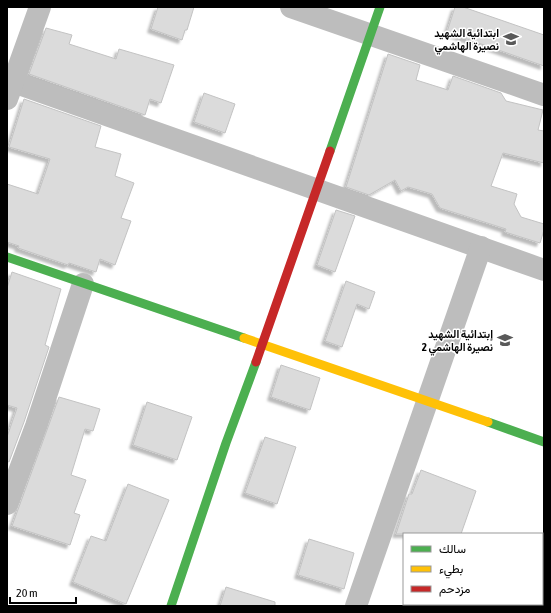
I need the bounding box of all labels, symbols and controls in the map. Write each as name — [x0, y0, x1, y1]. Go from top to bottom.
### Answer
place label: ابتدائية الشهيد نصيرة الهاشمي — [434, 27, 499, 55]
school or university icon: ابتدائية الشهيد نصيرة الهاشمي — [502, 30, 520, 48]
place label: إبتدائية الشهيد نصيرة الهاشمي 2 — [422, 328, 493, 356]
school or university icon: إبتدائية الشهيد نصيرة الهاشمي 2 — [496, 331, 514, 349]
legend — [403, 533, 543, 605]
text: سالك — [439, 542, 466, 556]
text: بطيء — [439, 562, 463, 579]
scale bar — [10, 579, 76, 605]
text: مزدحم — [439, 582, 470, 597]
text: 20 m — [16, 586, 38, 600]

